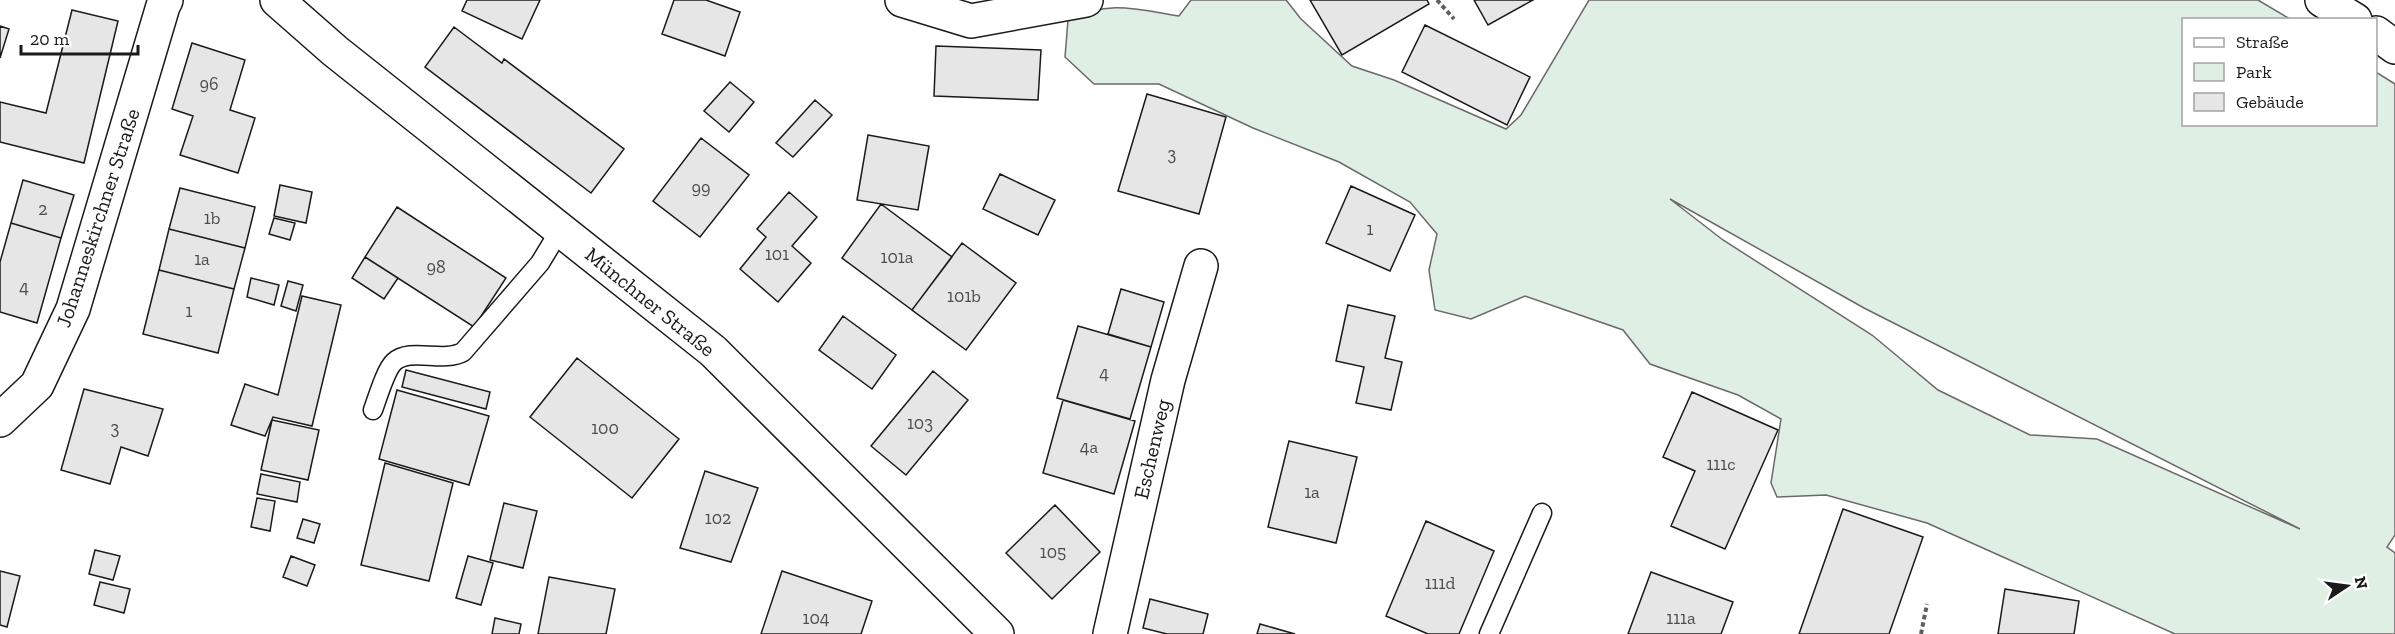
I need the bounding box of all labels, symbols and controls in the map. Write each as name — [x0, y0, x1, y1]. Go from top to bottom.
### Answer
scale bar — [21, 18, 138, 56]
legend — [2182, 18, 2377, 126]
text: 20 m — [30, 28, 70, 50]
text: Straße — [2236, 31, 2289, 53]
text: Park — [2236, 61, 2272, 83]
house number: 96 — [199, 73, 219, 95]
text: Gebäude — [2236, 91, 2304, 113]
street label: Johanneskirchner Straße — [50, 105, 145, 330]
house number: 3 — [1168, 143, 1177, 165]
house number: 99 — [691, 177, 711, 199]
house number: 2 — [38, 198, 48, 220]
house number: 1b — [204, 207, 220, 229]
house number: 1 — [1367, 218, 1374, 240]
street label: Münchner Straße — [580, 242, 720, 362]
house number: 101 — [765, 243, 789, 265]
house number: 101a — [881, 246, 914, 268]
house number: 1a — [194, 248, 210, 270]
house number: 98 — [426, 256, 446, 278]
house number: 4 — [19, 276, 29, 298]
house number: 101b — [947, 285, 981, 307]
house number: 1 — [186, 300, 193, 322]
house number: 4 — [1099, 362, 1109, 384]
street label: Eschenweg — [1128, 396, 1175, 501]
house number: 103 — [907, 412, 933, 434]
house number: 3 — [111, 417, 120, 439]
house number: 100 — [591, 417, 619, 439]
house number: 4a — [1080, 436, 1098, 458]
house number: 111c — [1706, 453, 1736, 475]
house number: 1a — [1304, 481, 1320, 503]
house number: 102 — [705, 507, 731, 529]
house number: 105 — [1040, 541, 1066, 563]
north arrow — [2317, 556, 2377, 616]
house number: 111d — [1425, 572, 1455, 594]
text: N — [2351, 575, 2372, 591]
house number: 104 — [803, 607, 830, 629]
house number: 111a — [1666, 607, 1696, 629]

